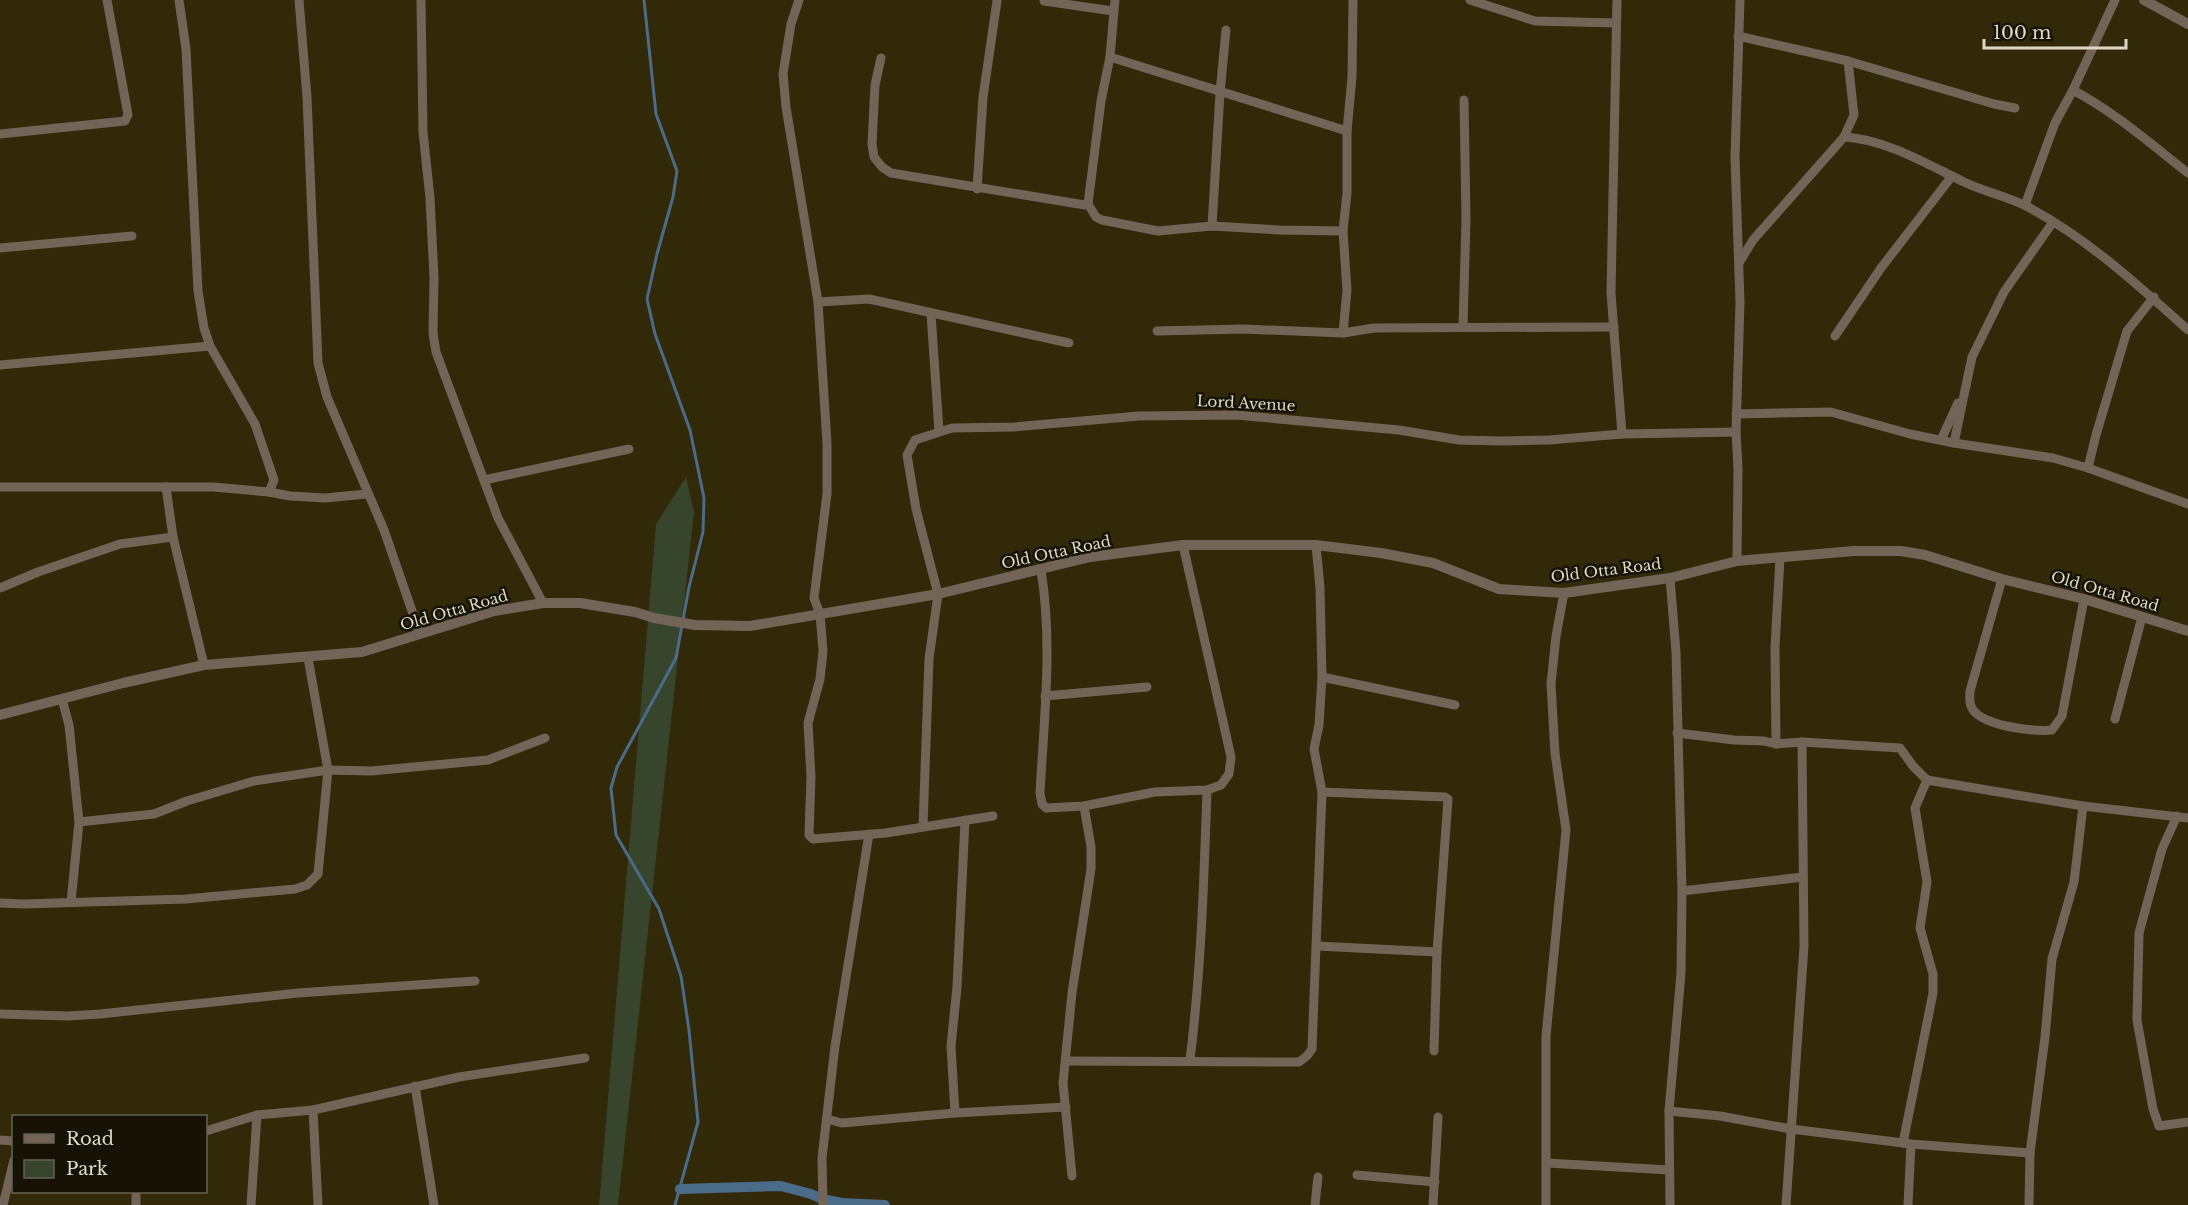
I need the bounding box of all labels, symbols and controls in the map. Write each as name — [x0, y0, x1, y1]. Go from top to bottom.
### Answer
scale bar — [1984, 12, 2126, 50]
text: 100 m — [1993, 22, 2051, 44]
street label: Lord Avenue — [1196, 391, 1296, 415]
street label: Old Otta Road — [1000, 531, 1112, 573]
street label: Old Otta Road — [1550, 554, 1662, 586]
street label: Old Otta Road — [2049, 567, 2161, 615]
street label: Old Otta Road — [398, 586, 510, 634]
legend — [12, 1115, 207, 1193]
text: Road — [66, 1128, 114, 1150]
text: Park — [66, 1158, 108, 1180]

